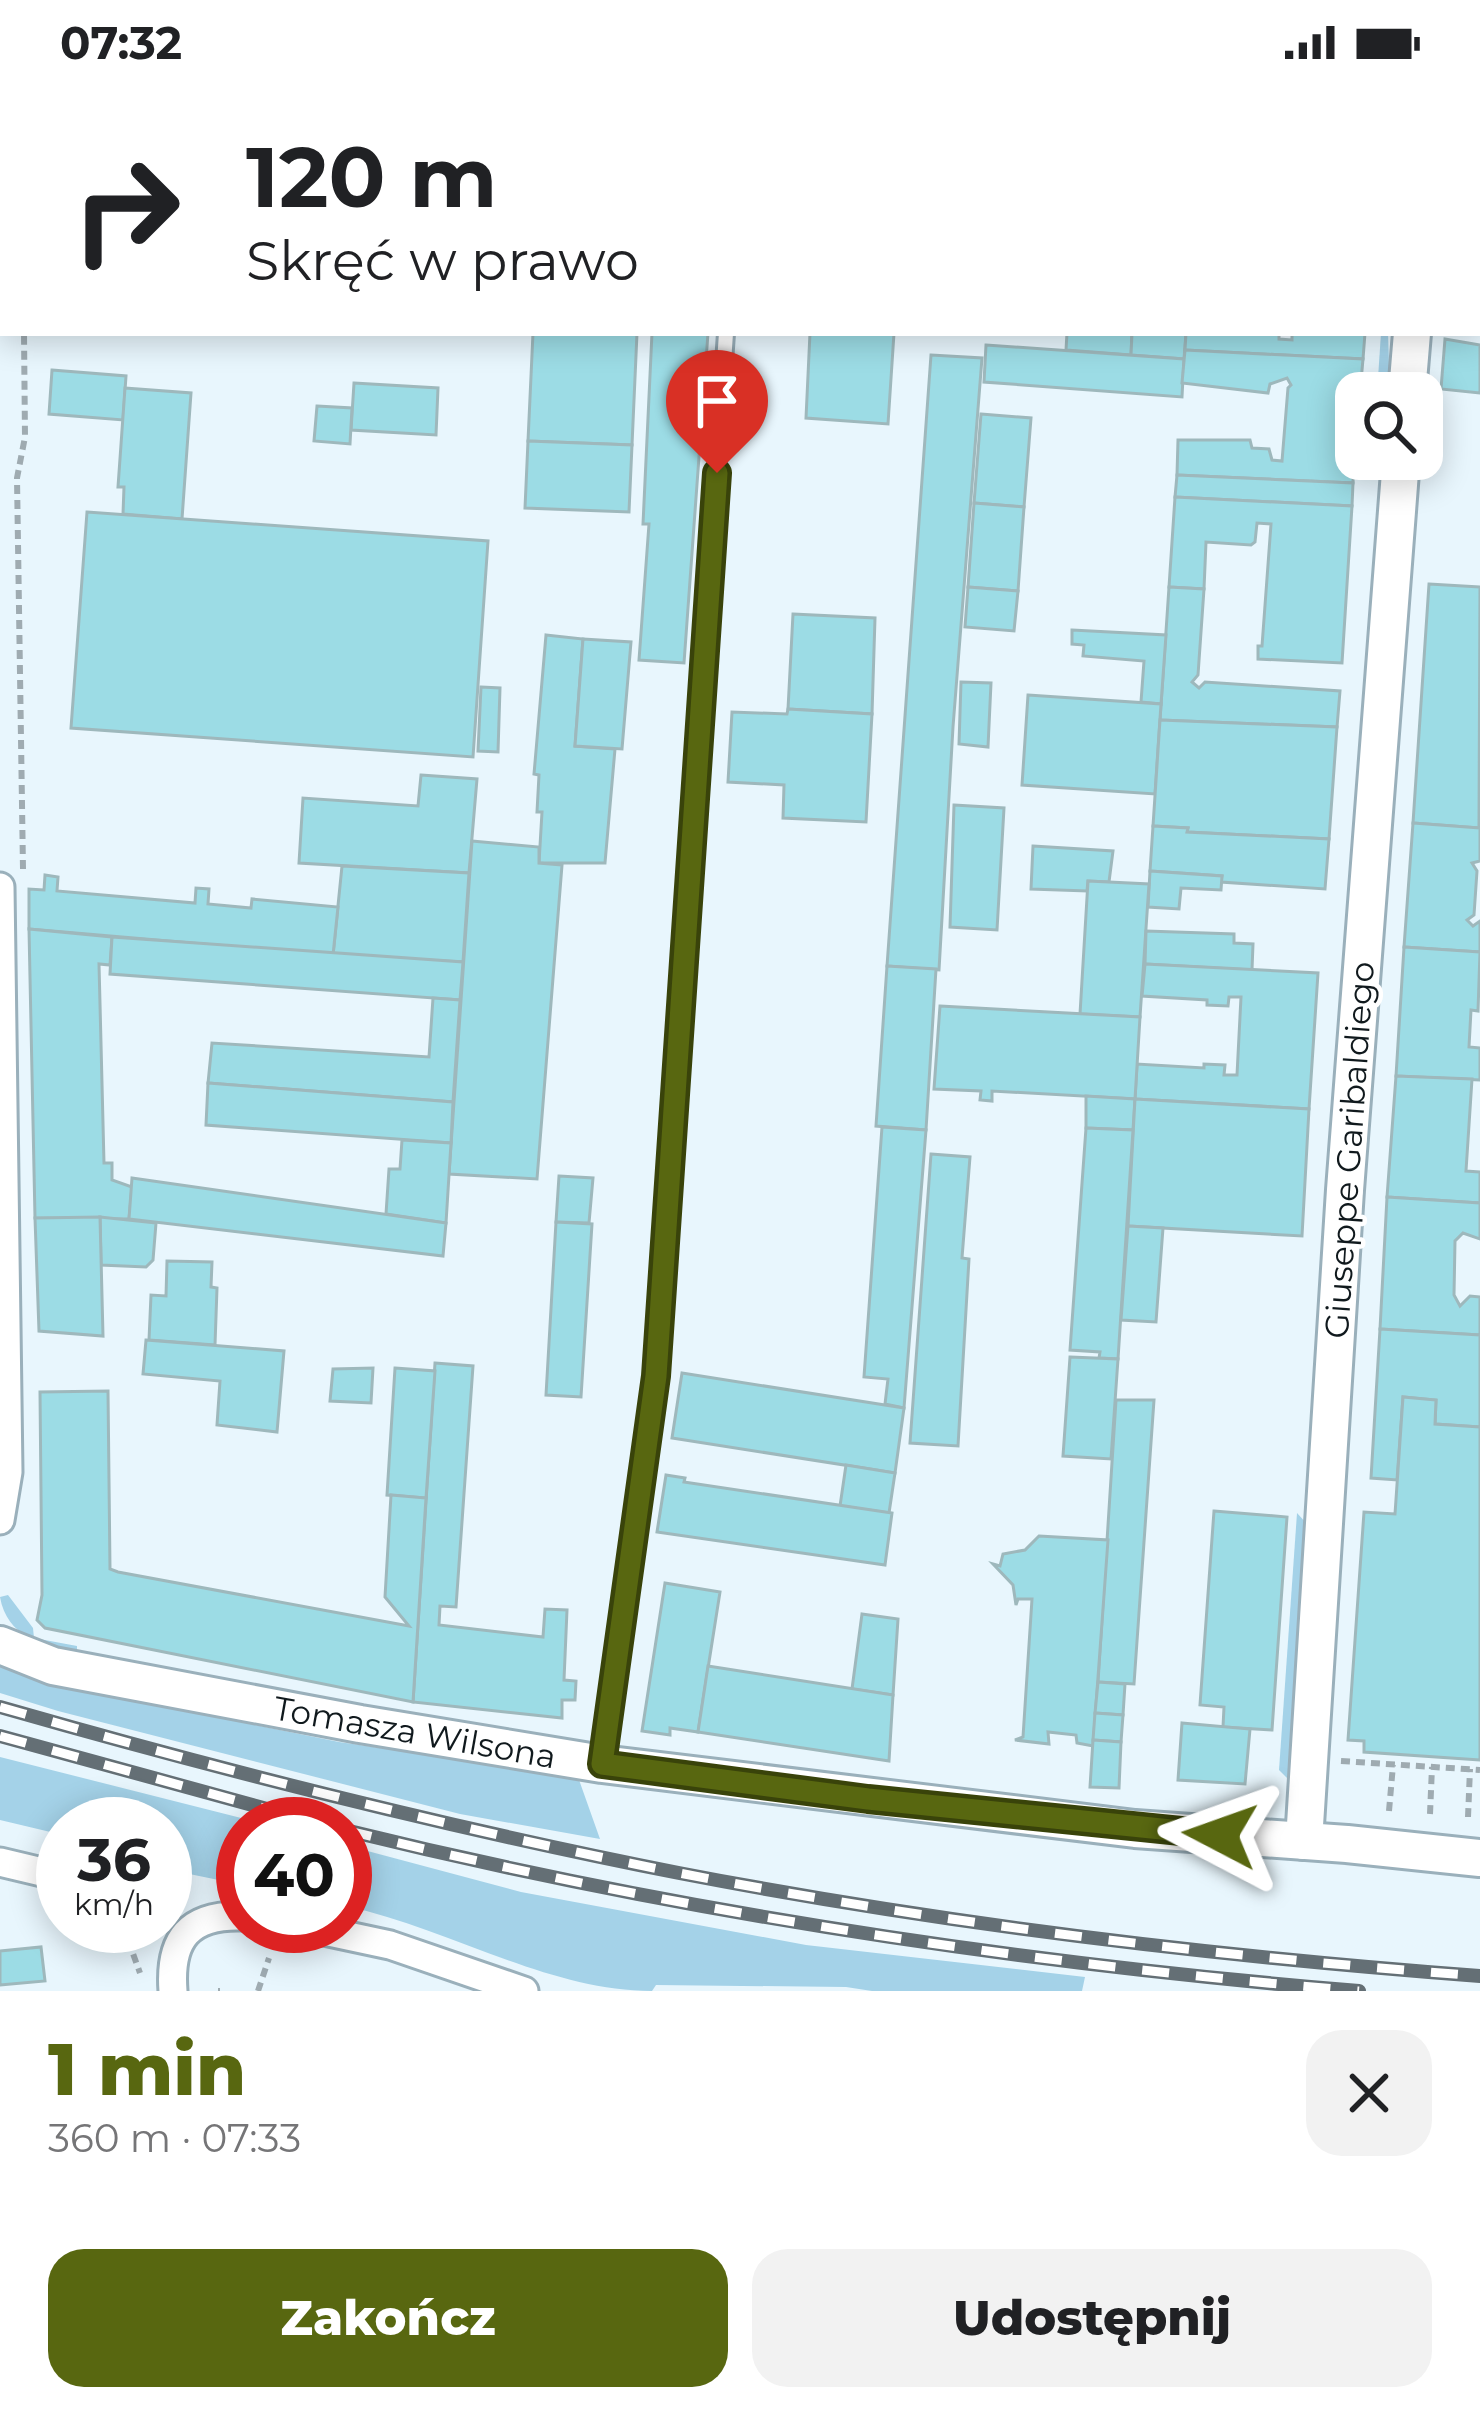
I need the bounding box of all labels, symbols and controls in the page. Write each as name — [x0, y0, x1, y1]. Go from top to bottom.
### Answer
text: 07:32 — [60, 15, 182, 70]
text: 120 m — [246, 126, 497, 228]
icon: right — [48, 132, 204, 288]
text: Skręć w prawo — [246, 228, 639, 294]
pin — [666, 350, 768, 473]
icon: arrive — [684, 368, 750, 434]
map controls — [1335, 372, 1443, 480]
button: search — [1335, 372, 1443, 480]
street label: Giuseppe Garibaldiego — [1316, 960, 1382, 1340]
street label: Tomasza Wilsona — [271, 1687, 559, 1777]
position arrow — [1157, 1772, 1283, 1898]
speed limit sign: 40 — [216, 1797, 372, 1953]
text: 36 — [77, 1823, 151, 1896]
text: km/h — [74, 1886, 154, 1923]
text: 1 min — [48, 2025, 246, 2113]
button: close — [1306, 2030, 1432, 2156]
text: 360 m · 07:33 — [48, 2114, 301, 2162]
button: Zakończ — [48, 2249, 728, 2387]
button: Udostępnij — [752, 2249, 1432, 2387]

